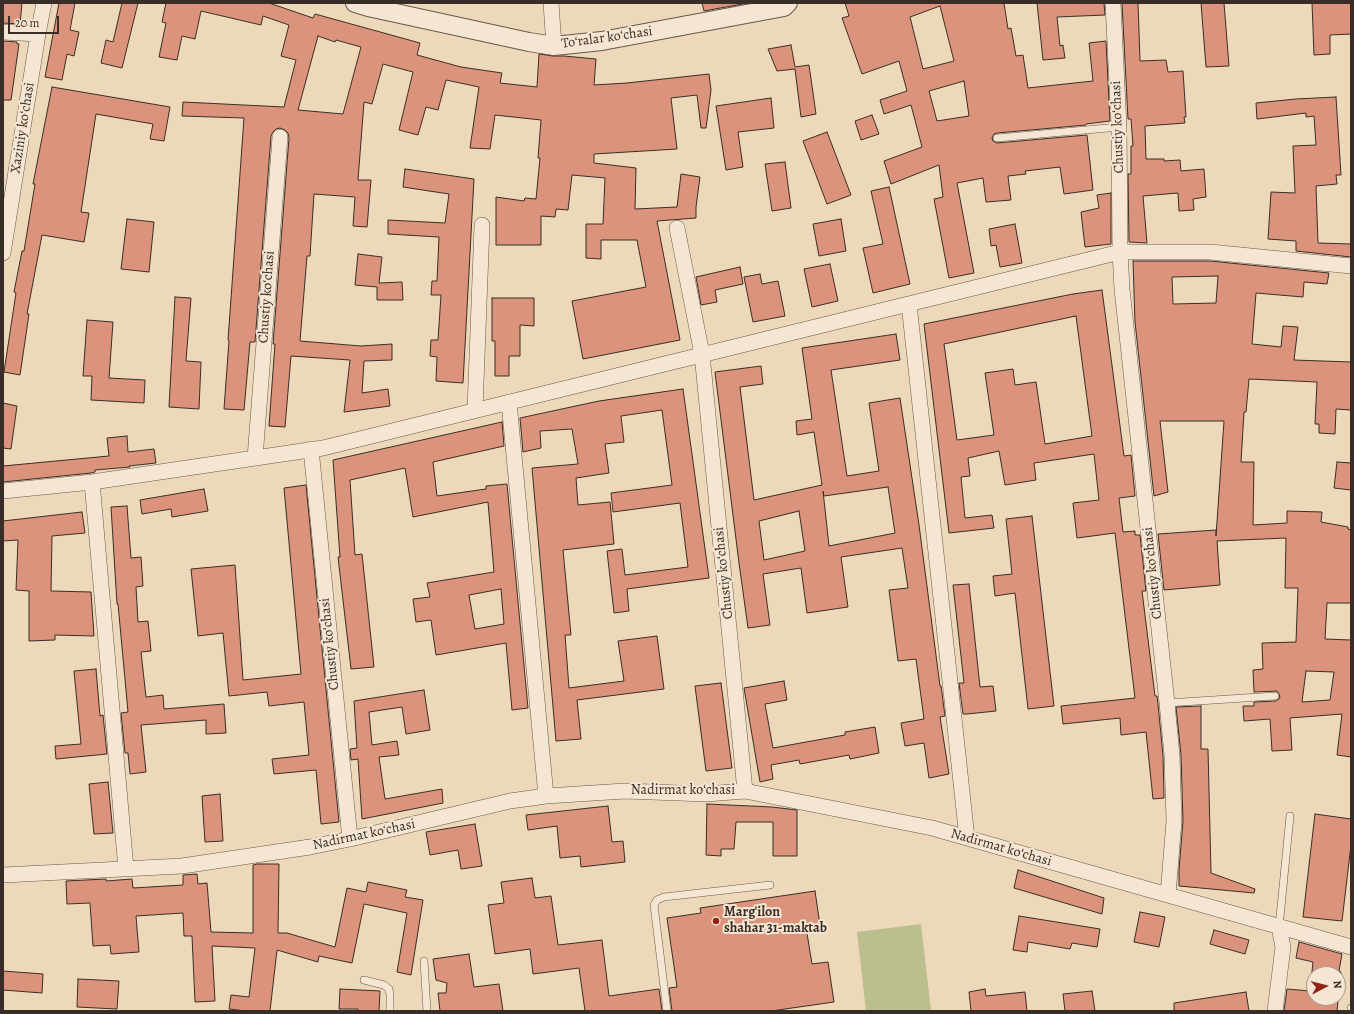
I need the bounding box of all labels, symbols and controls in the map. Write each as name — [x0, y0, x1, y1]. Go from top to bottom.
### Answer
scale bar — [10, 8, 61, 34]
text: 20 m — [15, 15, 39, 31]
street label: Toʻralar koʻchasi — [560, 23, 654, 53]
street label: Chustiy koʻchasi — [1108, 80, 1128, 174]
street label: Xaziniy koʻchasi — [7, 81, 39, 175]
street label: Chustiy koʻchasi — [255, 250, 279, 344]
street label: Chustiy koʻchasi — [711, 526, 737, 620]
street label: Chustiy koʻchasi — [1140, 526, 1166, 620]
street label: Chustiy koʻchasi — [317, 597, 343, 691]
street label: Nadirmat koʻchasi — [631, 783, 735, 799]
street label: Nadirmat koʻchasi — [311, 816, 417, 854]
street label: Nadirmat koʻchasi — [949, 826, 1053, 870]
place label: Marg'ilon shahar 31-maktab — [724, 905, 827, 938]
marker: Marg'ilon shahar 31-maktab — [711, 916, 721, 926]
north arrow — [1306, 966, 1346, 1006]
text: N — [1329, 980, 1345, 989]

